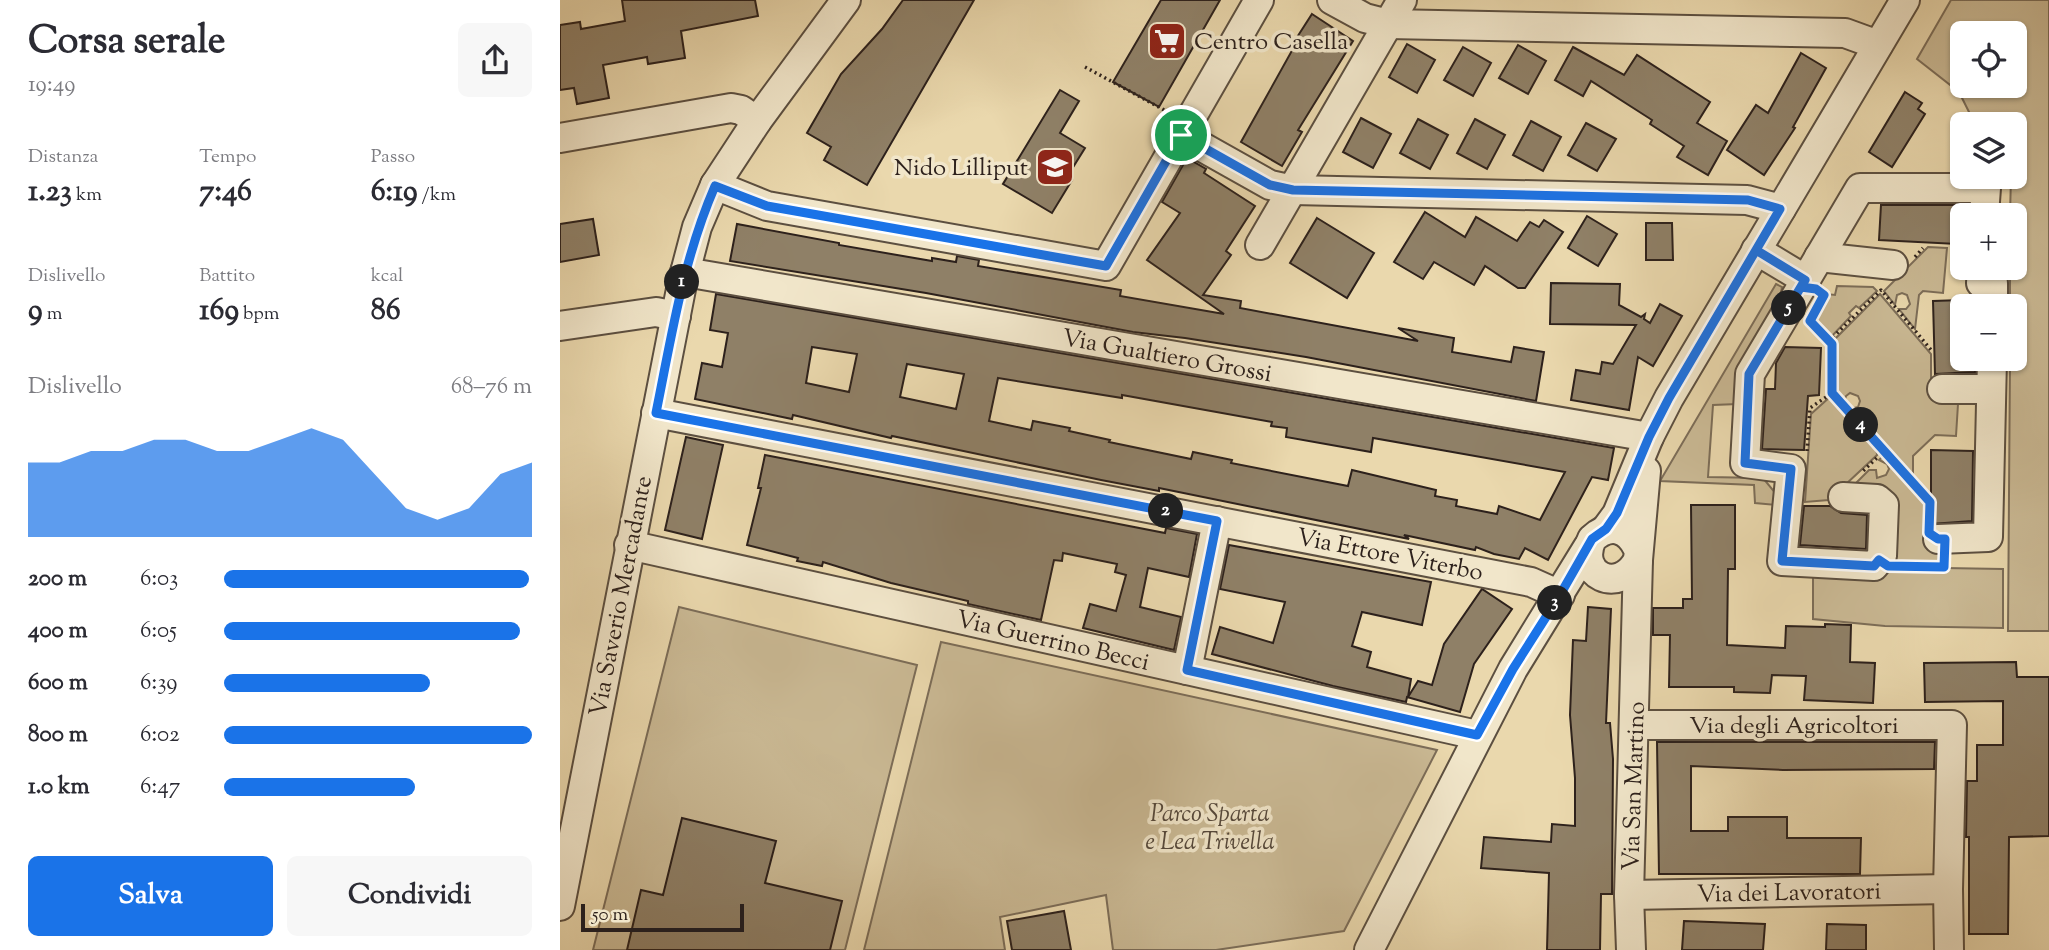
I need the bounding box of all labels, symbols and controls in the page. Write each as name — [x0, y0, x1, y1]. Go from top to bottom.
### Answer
text: Corsa serale — [28, 16, 226, 70]
supermarket icon: Centro Casella — [1146, 20, 1188, 62]
map controls — [1950, 21, 2027, 371]
button: locate — [1950, 21, 2027, 98]
button: share — [458, 23, 532, 97]
place label: Centro Casella — [1194, 26, 1348, 60]
text: 19:49 — [28, 69, 75, 102]
pin — [1151, 105, 1211, 165]
button: layers — [1950, 112, 2027, 189]
icon: arrive — [1162, 116, 1200, 154]
text: Distanza — [28, 144, 98, 171]
text: Tempo — [199, 144, 256, 171]
text: Passo — [371, 144, 415, 171]
school or university icon: Nido Lilliput — [1034, 146, 1076, 188]
place label: Nido Lilliput — [894, 152, 1028, 186]
text: 1.23 — [28, 171, 72, 214]
text: 7:46 — [199, 171, 252, 214]
text: 6:19 — [371, 171, 418, 214]
text: km — [72, 182, 102, 209]
text: /km — [418, 182, 456, 209]
button: + — [1950, 203, 2027, 280]
text: Dislivello — [28, 263, 105, 290]
text: Battito — [199, 263, 255, 290]
text: kcal — [371, 263, 403, 290]
pin: 1 — [664, 264, 700, 300]
text: 1 — [678, 268, 685, 295]
text: 9 — [28, 290, 43, 333]
text: 169 — [199, 290, 239, 333]
text: 86 — [371, 290, 401, 333]
pin: 5 — [1772, 290, 1806, 326]
text: 5 — [1785, 294, 1792, 321]
button: − — [1950, 294, 2027, 371]
text: m — [43, 301, 62, 328]
text: bpm — [239, 301, 280, 328]
street label: Via Gualtiero Grossi — [1059, 322, 1275, 392]
text: Dislivello — [28, 371, 122, 404]
text: 68–76 m — [451, 371, 532, 404]
pin: 4 — [1844, 408, 1878, 442]
text: 4 — [1856, 411, 1865, 438]
street label: Via Saverio Mercadante — [582, 473, 662, 720]
pin: 2 — [1148, 494, 1184, 528]
text: 2 — [1161, 497, 1170, 524]
street label: Via Ettore Viterbo — [1293, 521, 1486, 591]
text: 200 m — [28, 563, 87, 596]
text: 6:03 — [140, 563, 178, 596]
pin: 3 — [1538, 586, 1572, 620]
text: 3 — [1551, 589, 1558, 616]
street label: Via Guerrino Becci — [953, 603, 1153, 681]
text: 400 m — [28, 615, 88, 648]
text: 6:05 — [140, 615, 177, 648]
text: 600 m — [28, 667, 88, 700]
text: 6:39 — [140, 667, 177, 700]
street label: Via San Martino — [1615, 701, 1655, 871]
street label: Via degli Agricoltori — [1689, 710, 1899, 744]
text: 800 m — [28, 719, 88, 752]
text: 6:02 — [140, 719, 180, 752]
text: 1.0 km — [28, 771, 90, 804]
text: 6:47 — [140, 771, 180, 804]
park label: Parco Sparta e Lea Trivella — [1145, 798, 1275, 860]
button: Salva — [28, 856, 273, 936]
button: Condividi — [287, 856, 532, 936]
street label: Via dei Lavoratori — [1696, 875, 1882, 913]
scale bar — [581, 901, 744, 933]
text: 50 m — [592, 902, 628, 929]

